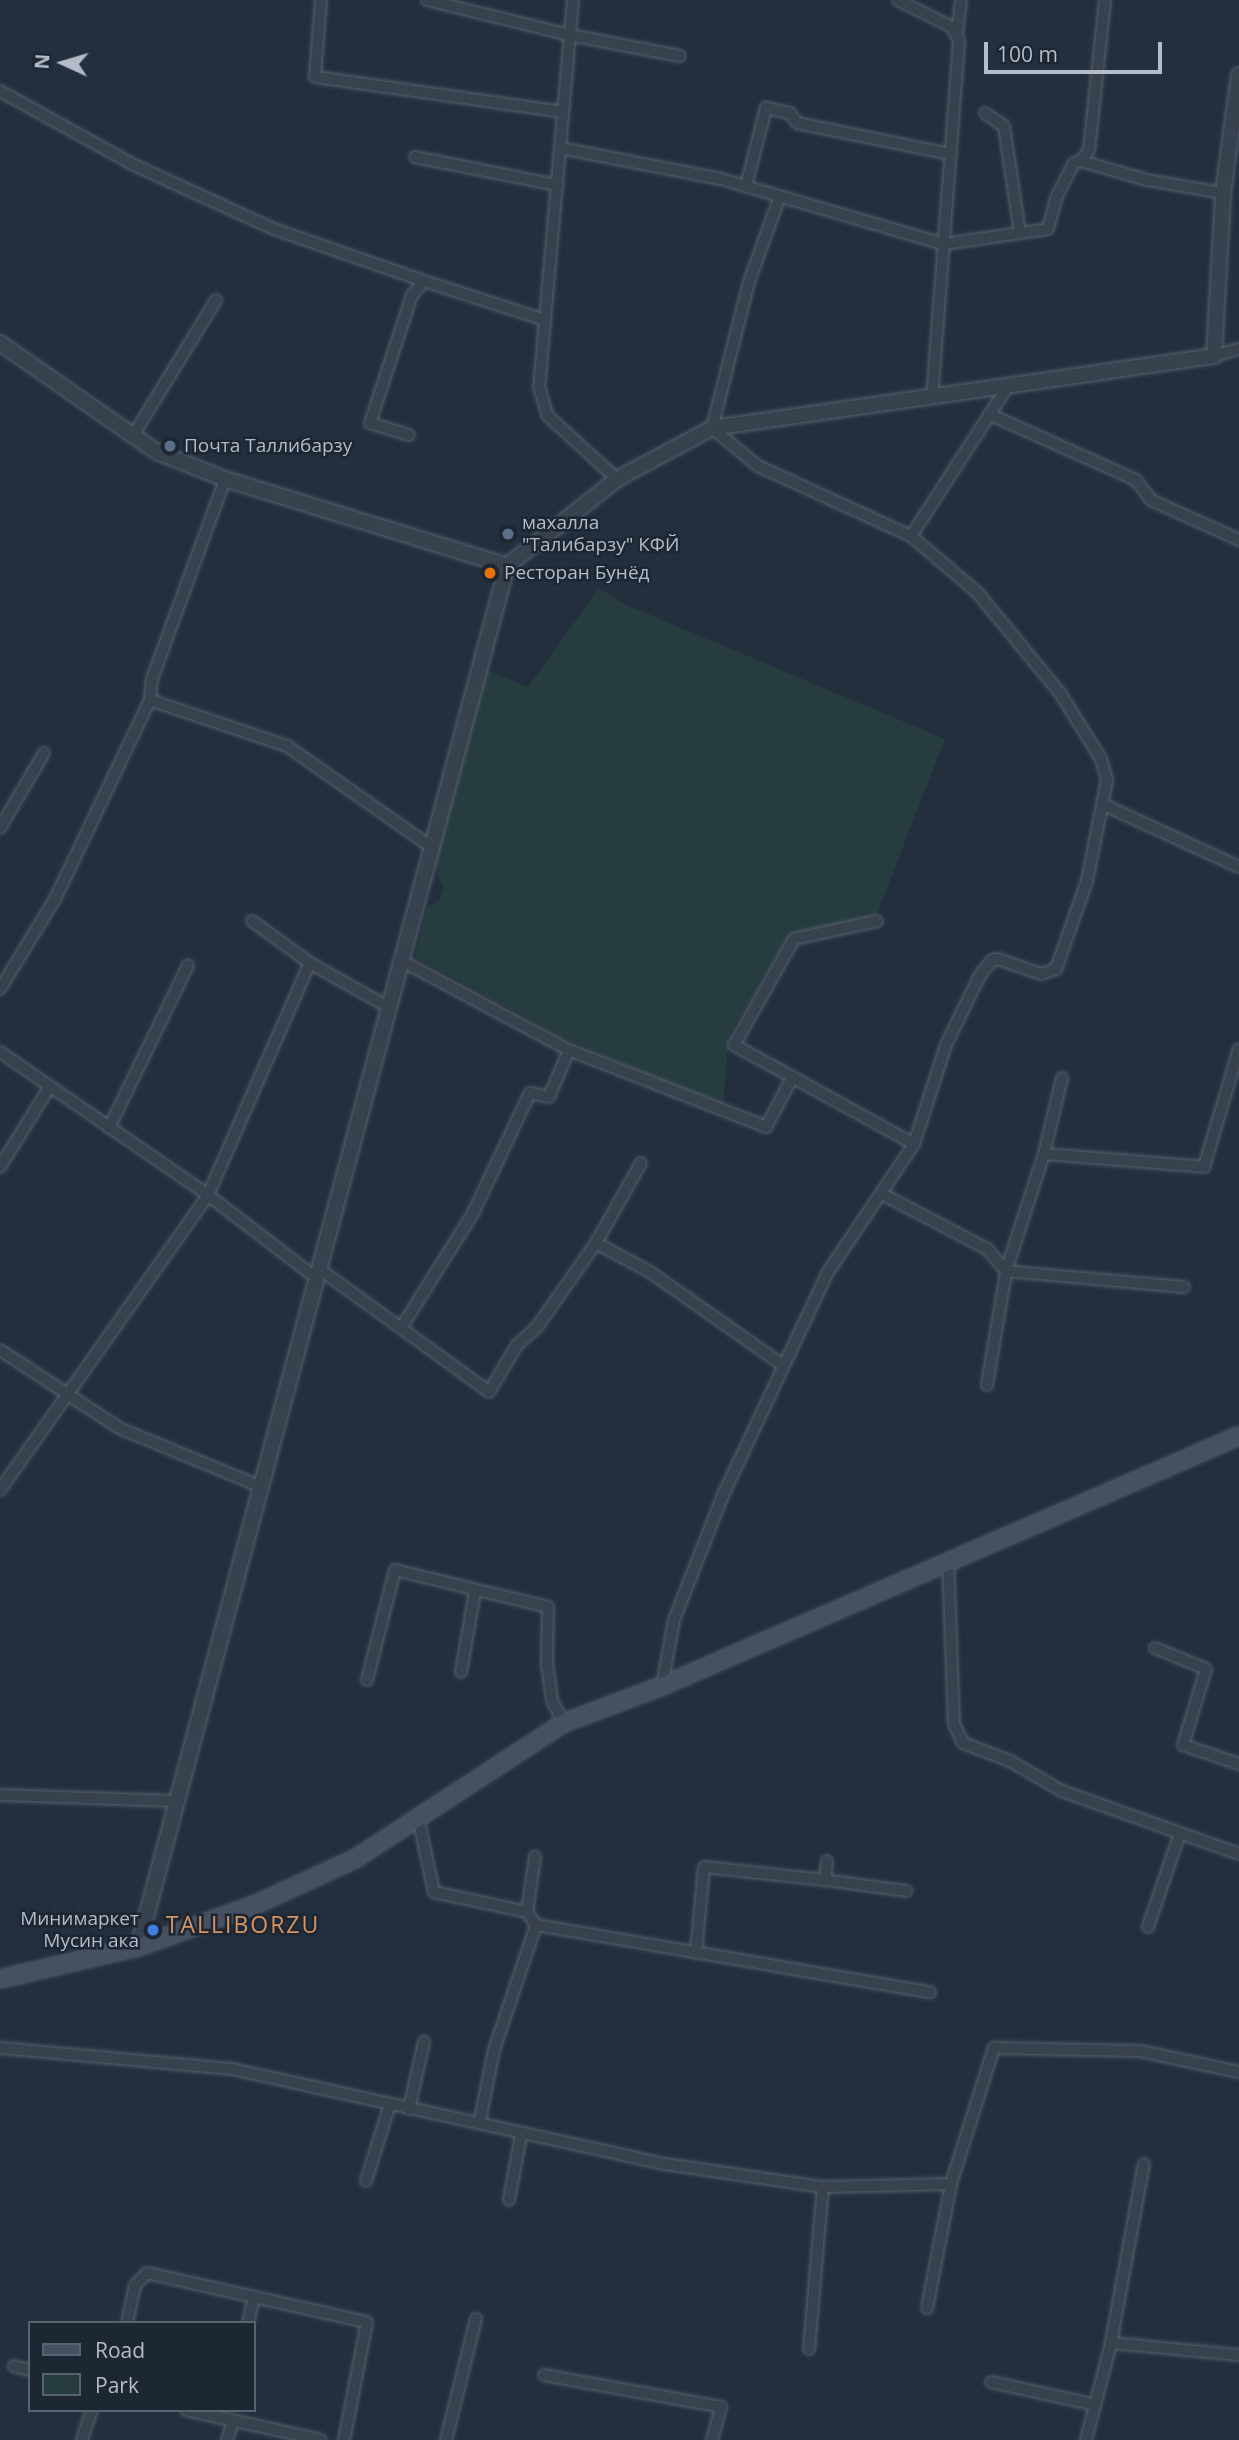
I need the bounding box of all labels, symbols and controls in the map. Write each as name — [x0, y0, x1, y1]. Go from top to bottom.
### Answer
north arrow — [28, 28, 98, 98]
scale bar — [987, 28, 1166, 72]
text: 100 m — [997, 40, 1058, 68]
text: N — [29, 53, 56, 70]
place label: Почта Таллибарзу — [184, 435, 352, 457]
marker: Почта Таллибарзу — [162, 438, 178, 454]
place label: махалла "Талибарзу" КФЙ — [522, 512, 679, 556]
marker: махалла "Талибарзу" КФЙ — [500, 526, 516, 542]
place label: Ресторан Бунёд — [504, 562, 649, 584]
marker: Ресторан Бунёд — [482, 565, 498, 581]
place label: Минимаркет Мусин ака — [20, 1908, 139, 1952]
district label: TALLIBORZU — [167, 1910, 319, 1938]
marker: Минимаркет Мусин ака — [145, 1922, 161, 1938]
legend — [28, 2321, 256, 2412]
text: Road — [95, 2336, 145, 2364]
text: Park — [95, 2371, 139, 2399]

